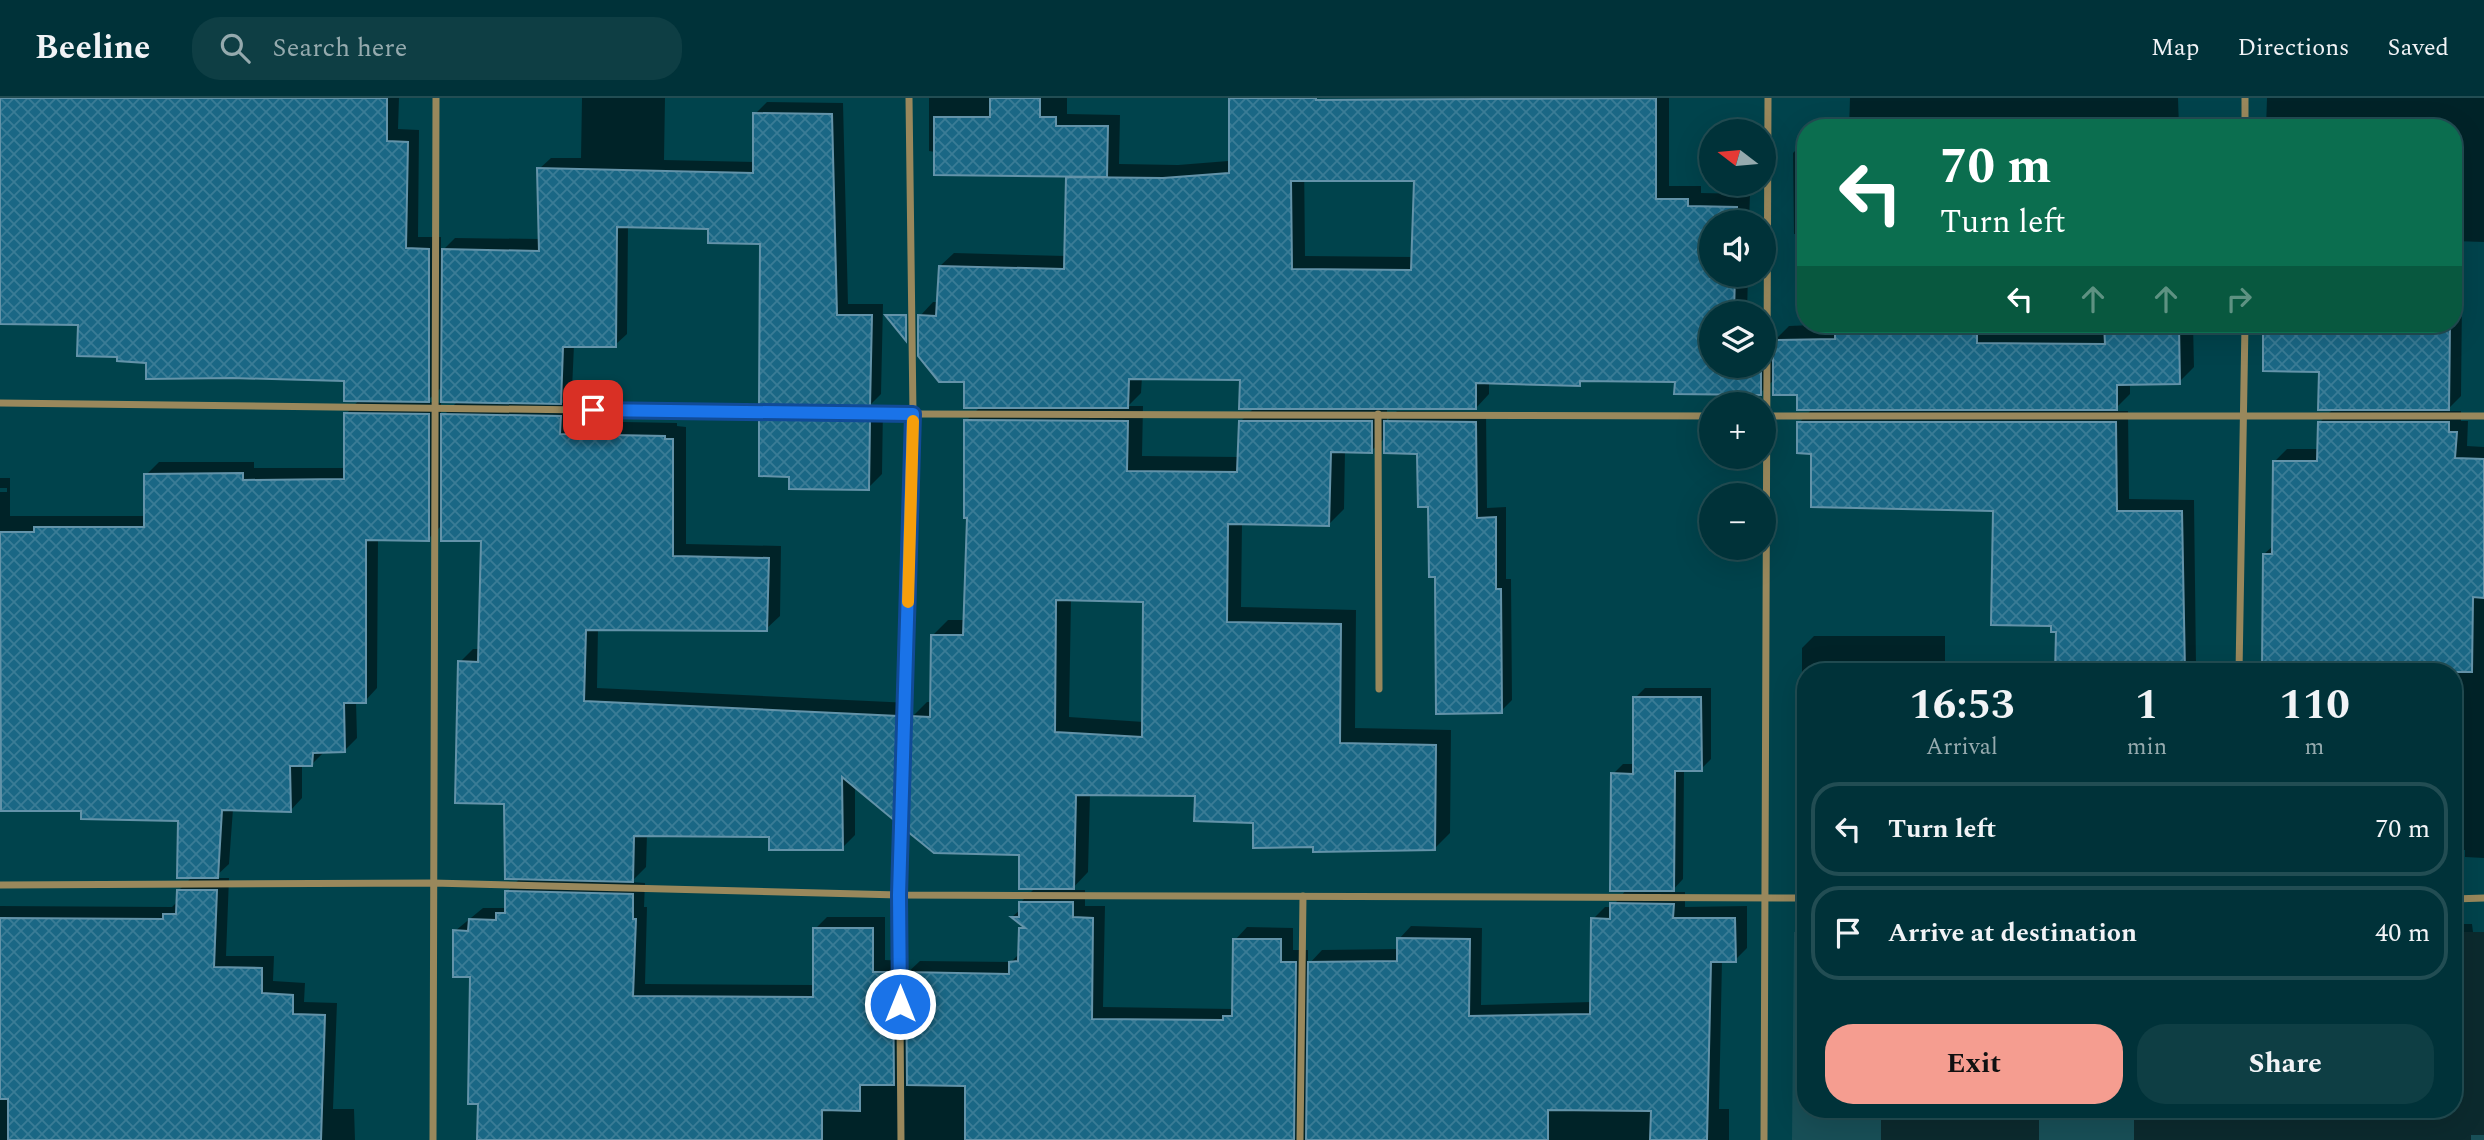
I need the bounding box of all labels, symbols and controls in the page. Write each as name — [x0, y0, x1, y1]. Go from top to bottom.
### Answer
search box — [192, 17, 682, 80]
text: Beeline — [35, 23, 150, 73]
text: Search here — [272, 28, 407, 68]
icon: search — [216, 29, 254, 67]
text: Map — [2151, 30, 2199, 66]
text: Directions — [2237, 30, 2349, 66]
text: Saved — [2387, 30, 2449, 66]
north arrow — [1699, 119, 1776, 196]
map controls — [1699, 119, 1776, 560]
text: 70 m — [1940, 130, 2051, 205]
icon: left — [1825, 147, 1916, 238]
text: Turn left — [1940, 198, 2066, 247]
button: sound — [1699, 210, 1776, 287]
icon: left — [2001, 280, 2039, 318]
icon: ahead — [2074, 280, 2112, 318]
icon: ahead — [2147, 280, 2185, 318]
icon: right — [2220, 280, 2258, 318]
button: layers — [1699, 301, 1776, 378]
pin — [563, 380, 623, 440]
icon: arrive — [574, 391, 612, 429]
button: + — [1699, 392, 1776, 469]
button: − — [1699, 483, 1776, 560]
text: 16:53 — [1909, 674, 2015, 737]
text: 1 — [2135, 674, 2159, 737]
text: 110 — [2279, 674, 2350, 737]
text: Arrival — [1926, 730, 1998, 765]
text: min — [2127, 730, 2167, 765]
text: m — [2305, 730, 2324, 765]
text: Turn left — [1888, 809, 1996, 849]
text: 70 m — [2375, 809, 2430, 849]
icon: left — [1829, 810, 1867, 848]
text: Arrive at destination — [1888, 913, 2137, 953]
text: 40 m — [2375, 913, 2430, 953]
icon: arrive — [1829, 914, 1867, 952]
position arrow — [863, 967, 937, 1041]
button: Exit — [1825, 1024, 2123, 1104]
button: Share — [2137, 1024, 2434, 1104]

